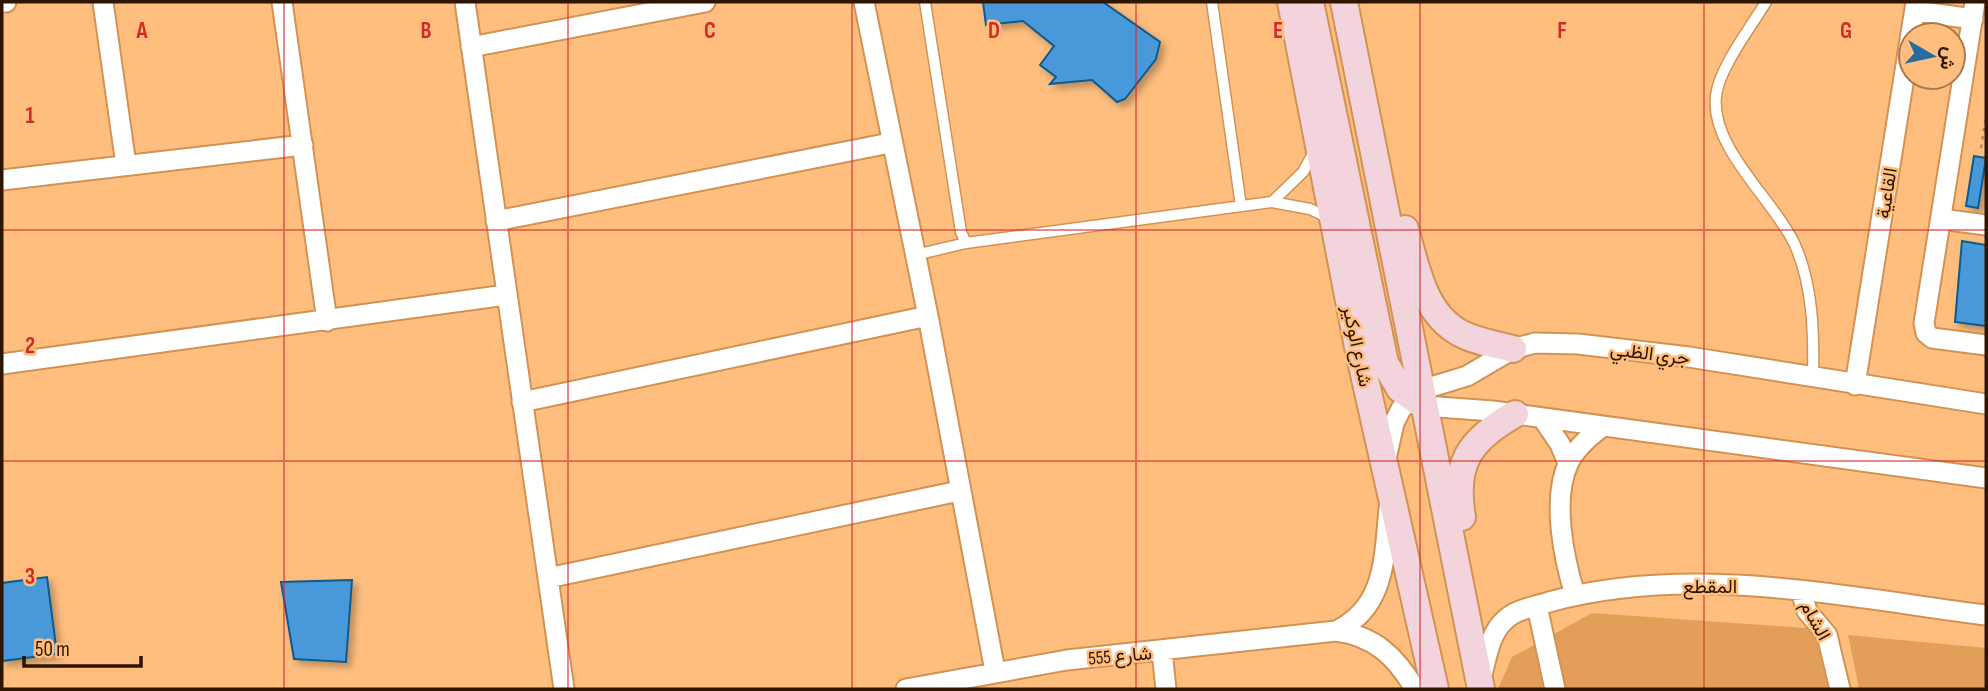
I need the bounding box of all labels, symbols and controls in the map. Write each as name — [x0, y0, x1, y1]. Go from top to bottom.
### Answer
text: A — [136, 17, 149, 45]
text: B — [421, 17, 432, 45]
text: C — [704, 17, 716, 45]
text: D — [988, 17, 1000, 45]
text: E — [1273, 17, 1283, 45]
text: F — [1557, 17, 1567, 45]
text: G — [1840, 17, 1852, 45]
north arrow — [1897, 21, 1967, 91]
text: ش — [1934, 45, 1960, 72]
text: 1 — [25, 102, 35, 130]
street label: القاعية — [1872, 166, 1903, 220]
street label: شارع الوكير — [1336, 302, 1376, 389]
text: 2 — [25, 332, 35, 360]
street label: جري الظبي — [1608, 338, 1691, 374]
text: 3 — [25, 563, 35, 591]
street label: المقطع — [1683, 576, 1737, 600]
street label: الشام — [1794, 597, 1835, 645]
scale bar — [24, 624, 142, 668]
text: 50 m — [35, 637, 70, 662]
street label: شارع 555 — [1087, 642, 1153, 671]

